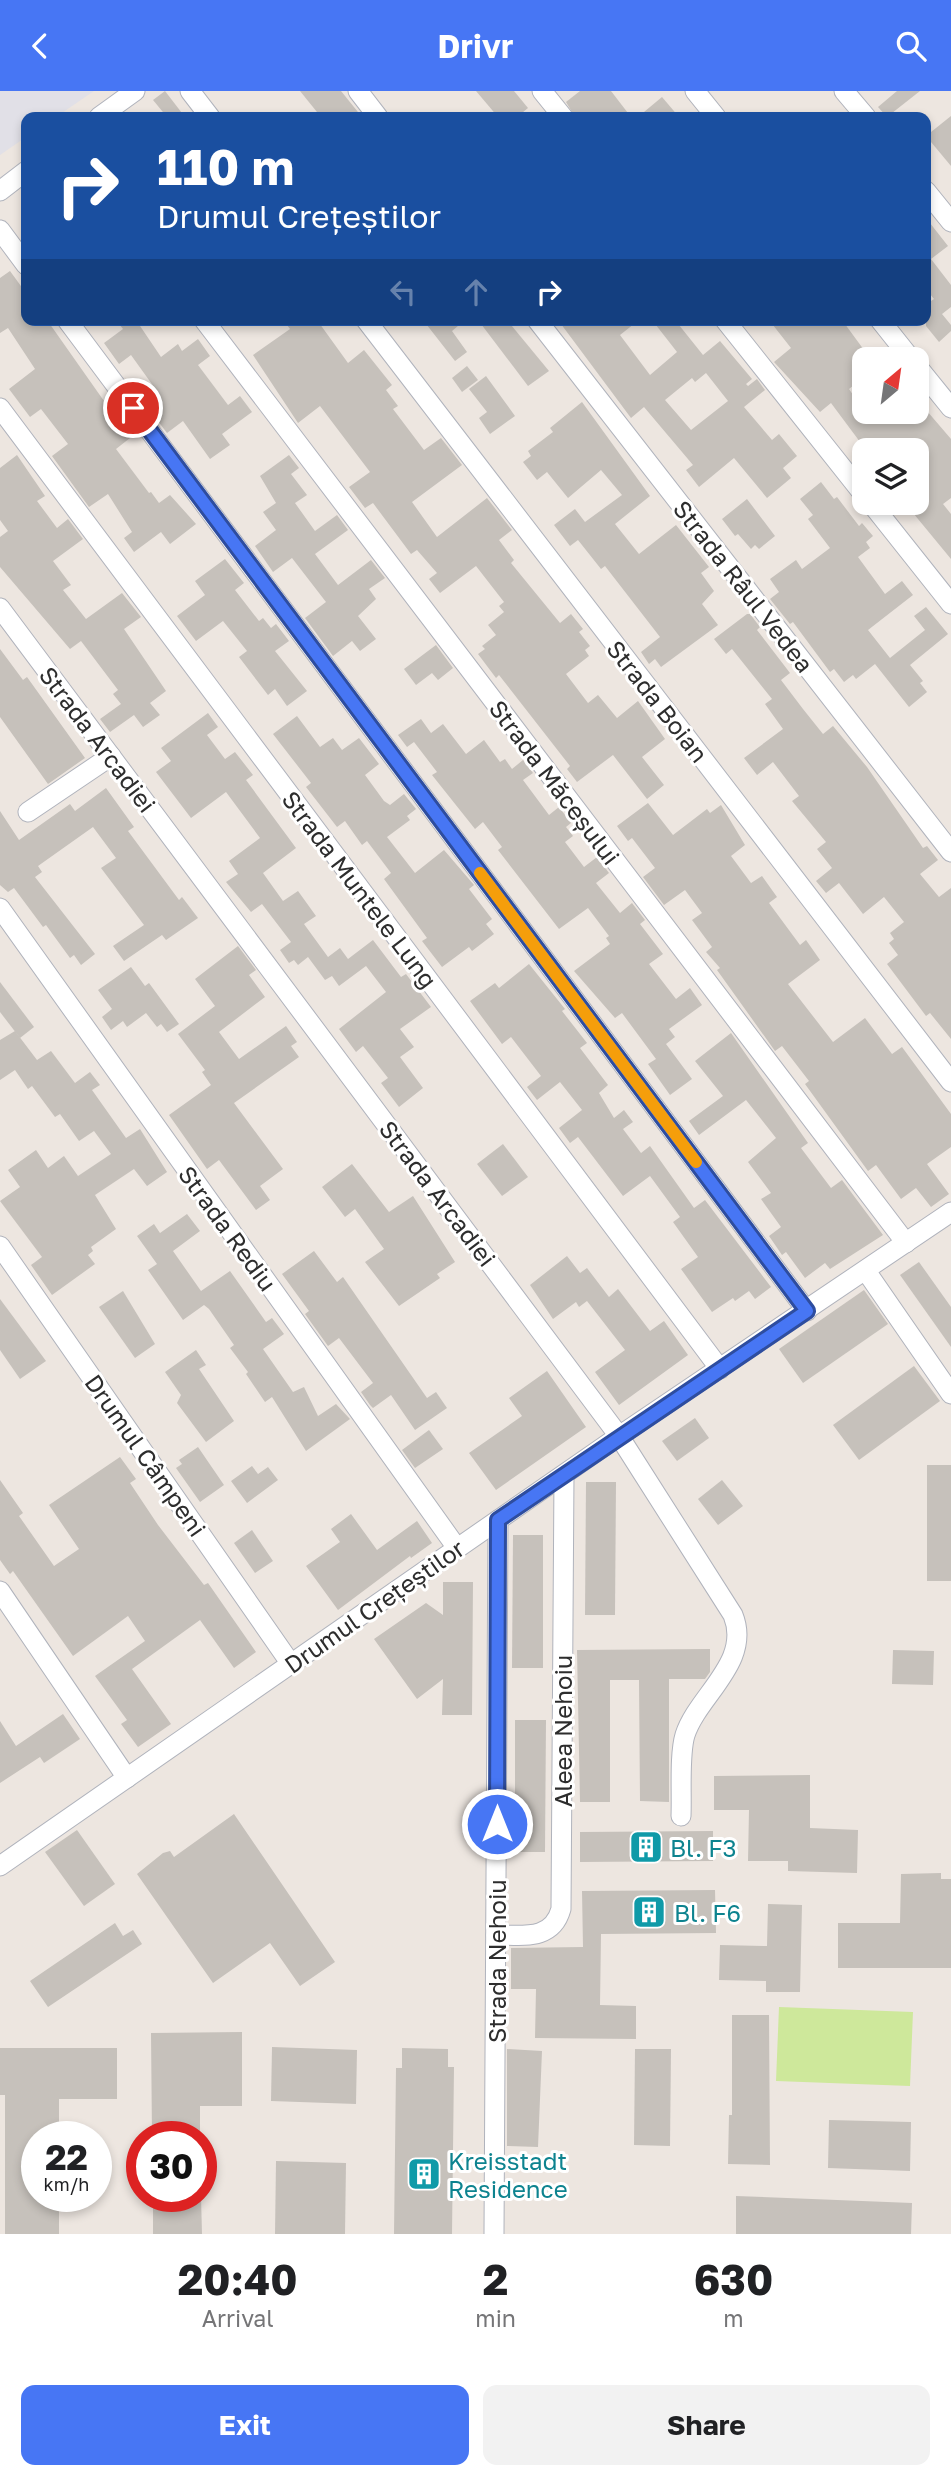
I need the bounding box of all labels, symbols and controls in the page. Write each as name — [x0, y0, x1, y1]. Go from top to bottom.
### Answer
icon: back — [21, 27, 59, 65]
text: Drivr — [438, 27, 513, 65]
icon: search — [892, 27, 930, 65]
text: 110 m — [157, 137, 294, 196]
icon: right — [42, 140, 133, 231]
text: Drumul Crețeștilor — [157, 197, 441, 235]
icon: left — [384, 273, 422, 311]
icon: ahead — [457, 273, 495, 311]
icon: right — [530, 273, 568, 311]
north arrow — [852, 347, 929, 423]
map controls — [852, 347, 929, 515]
pin — [103, 378, 163, 438]
icon: arrive — [114, 389, 152, 427]
button: layers — [852, 438, 929, 515]
street label: Strada Râul Vedea — [668, 494, 820, 678]
street label: Strada Boian — [601, 634, 715, 768]
street label: Strada Arcadiei — [34, 660, 162, 818]
street label: Strada Măceșului — [483, 694, 626, 871]
street label: Strada Muntele Lung — [276, 785, 444, 993]
street label: Strada Arcadiei — [374, 1114, 502, 1272]
street label: Strada Rediu — [173, 1160, 283, 1296]
street label: Drumul Câmpeni — [79, 1368, 213, 1542]
street label: Drumul Crețeștilor — [278, 1533, 470, 1680]
street label: Aleea Nehoiu — [548, 1655, 577, 1807]
position arrow — [460, 1787, 534, 1861]
building icon: Bl. F3 — [627, 1828, 665, 1866]
place label: Bl. F3 — [670, 1833, 736, 1862]
street label: Strada Nehoiu — [482, 1879, 511, 2043]
building icon: Bl. F6 — [630, 1893, 668, 1931]
place label: Bl. F6 — [674, 1898, 741, 1927]
speed limit sign: 30 — [126, 2121, 217, 2212]
text: 22 — [45, 2136, 88, 2178]
place label: Kreisstadt Residence — [448, 2146, 568, 2203]
building icon: Kreisstadt Residence — [405, 2155, 443, 2193]
text: km/h — [44, 2173, 89, 2195]
text: 20:40 — [178, 2254, 298, 2304]
text: 2 — [483, 2254, 508, 2304]
text: 630 — [694, 2254, 773, 2304]
text: Arrival — [202, 2304, 274, 2332]
text: min — [475, 2304, 516, 2332]
text: m — [723, 2304, 744, 2332]
button: Exit — [21, 2385, 469, 2465]
button: Share — [483, 2385, 930, 2465]

